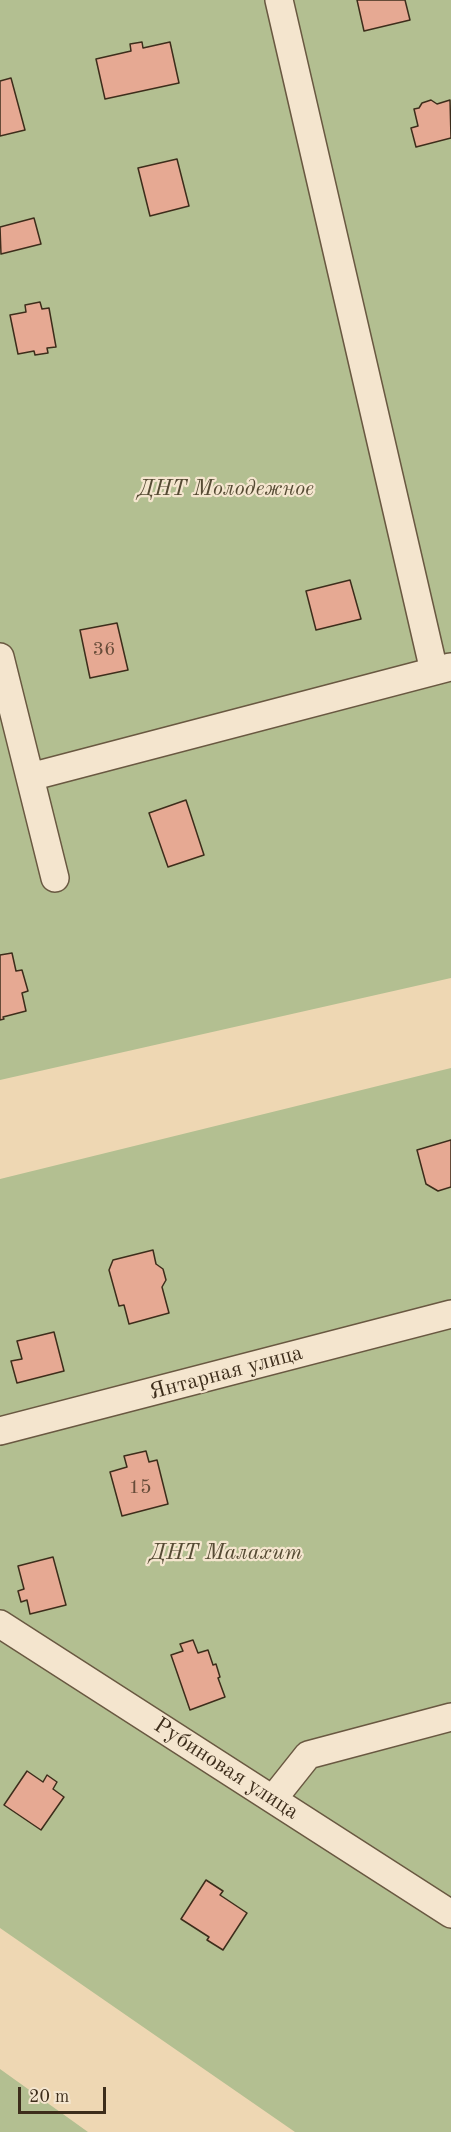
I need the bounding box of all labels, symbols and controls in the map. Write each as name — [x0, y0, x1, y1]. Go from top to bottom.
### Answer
park label: ДНТ Молодежное — [138, 476, 314, 502]
house number: 36 — [92, 638, 116, 662]
street label: Янтарная улица — [146, 1340, 306, 1406]
house number: 15 — [128, 1476, 152, 1500]
park label: ДНТ Малахит — [150, 1540, 302, 1566]
street label: Рубиновая улица — [149, 1712, 303, 1826]
scale bar — [21, 2075, 110, 2113]
text: 20 m — [29, 2088, 69, 2106]

